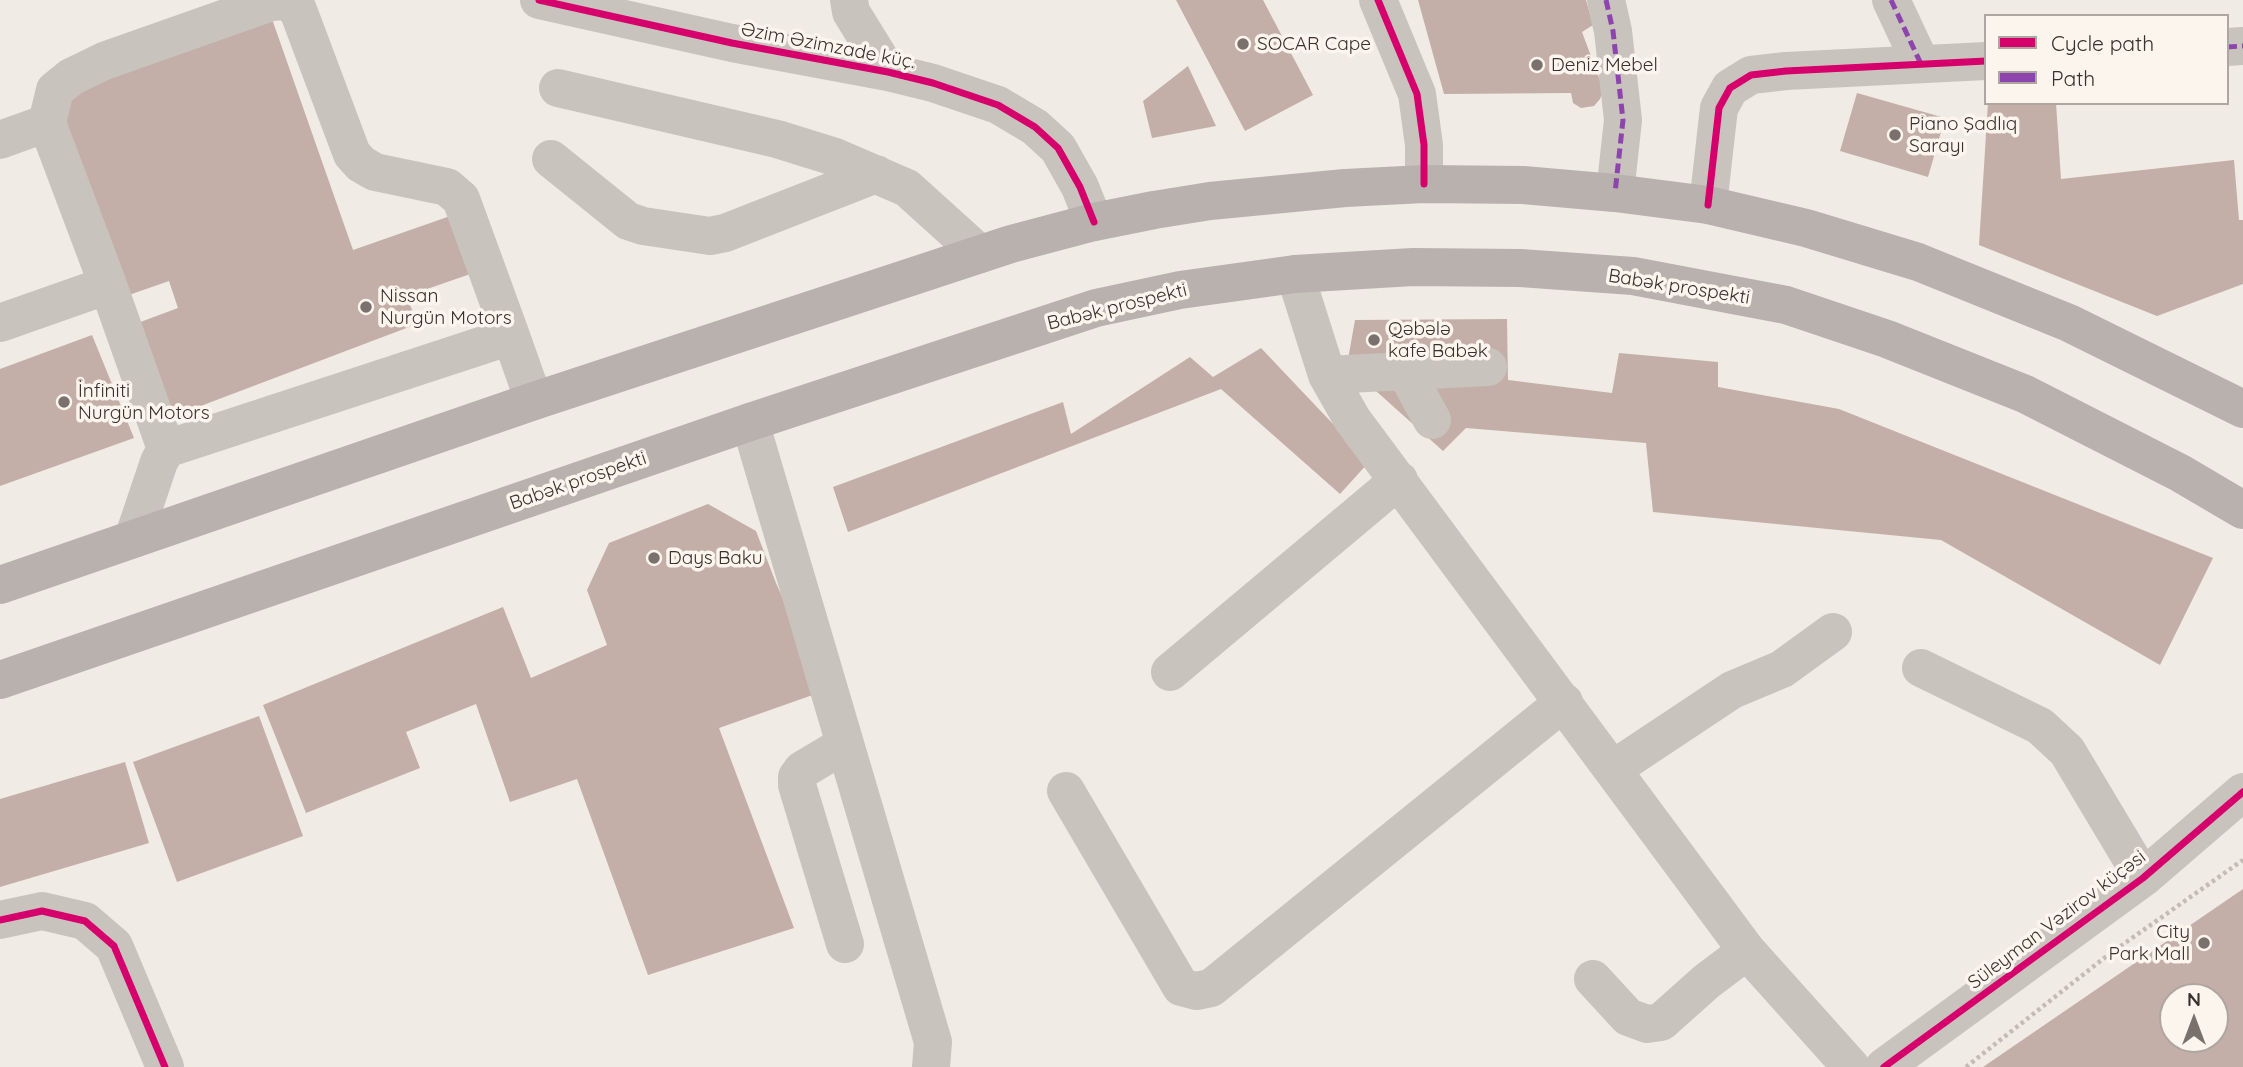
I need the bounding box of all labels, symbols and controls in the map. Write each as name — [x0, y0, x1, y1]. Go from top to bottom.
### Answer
legend — [1984, 14, 2229, 105]
street label: Əzim Əzimzade küç. — [739, 18, 917, 74]
text: Cycle path — [2051, 30, 2154, 56]
place label: SOCAR Cape — [1257, 33, 1371, 55]
marker: SOCAR Cape — [1235, 36, 1251, 52]
place label: Deniz Mebel — [1551, 54, 1658, 76]
marker: Deniz Mebel — [1529, 57, 1545, 73]
text: Path — [2051, 65, 2095, 91]
place label: Piano Şadlıq Sarayı — [1909, 113, 2017, 157]
marker: Piano Şadlıq Sarayı — [1887, 127, 1903, 143]
street label: Babək prospekti — [1606, 265, 1752, 309]
street label: Babək prospekti — [1045, 279, 1189, 335]
place label: Nissan Nurgün Motors — [380, 285, 512, 329]
marker: Nissan Nurgün Motors — [358, 299, 374, 315]
place label: Qəbələ kafe Babək — [1388, 318, 1488, 362]
marker: Qəbələ kafe Babək — [1366, 332, 1382, 348]
place label: İnfiniti Nurgün Motors — [78, 380, 210, 424]
marker: İnfiniti Nurgün Motors — [56, 394, 72, 410]
street label: Babək prospekti — [507, 447, 649, 515]
place label: Days Baku — [668, 547, 763, 569]
marker: Days Baku — [646, 550, 662, 566]
street label: Süleyman Vəzirov küçəsi — [1964, 846, 2150, 994]
place label: City Park Mall — [2109, 921, 2190, 965]
marker: City Park Mall — [2196, 935, 2212, 951]
north arrow — [2159, 983, 2229, 1053]
text: N — [2187, 987, 2201, 1011]

